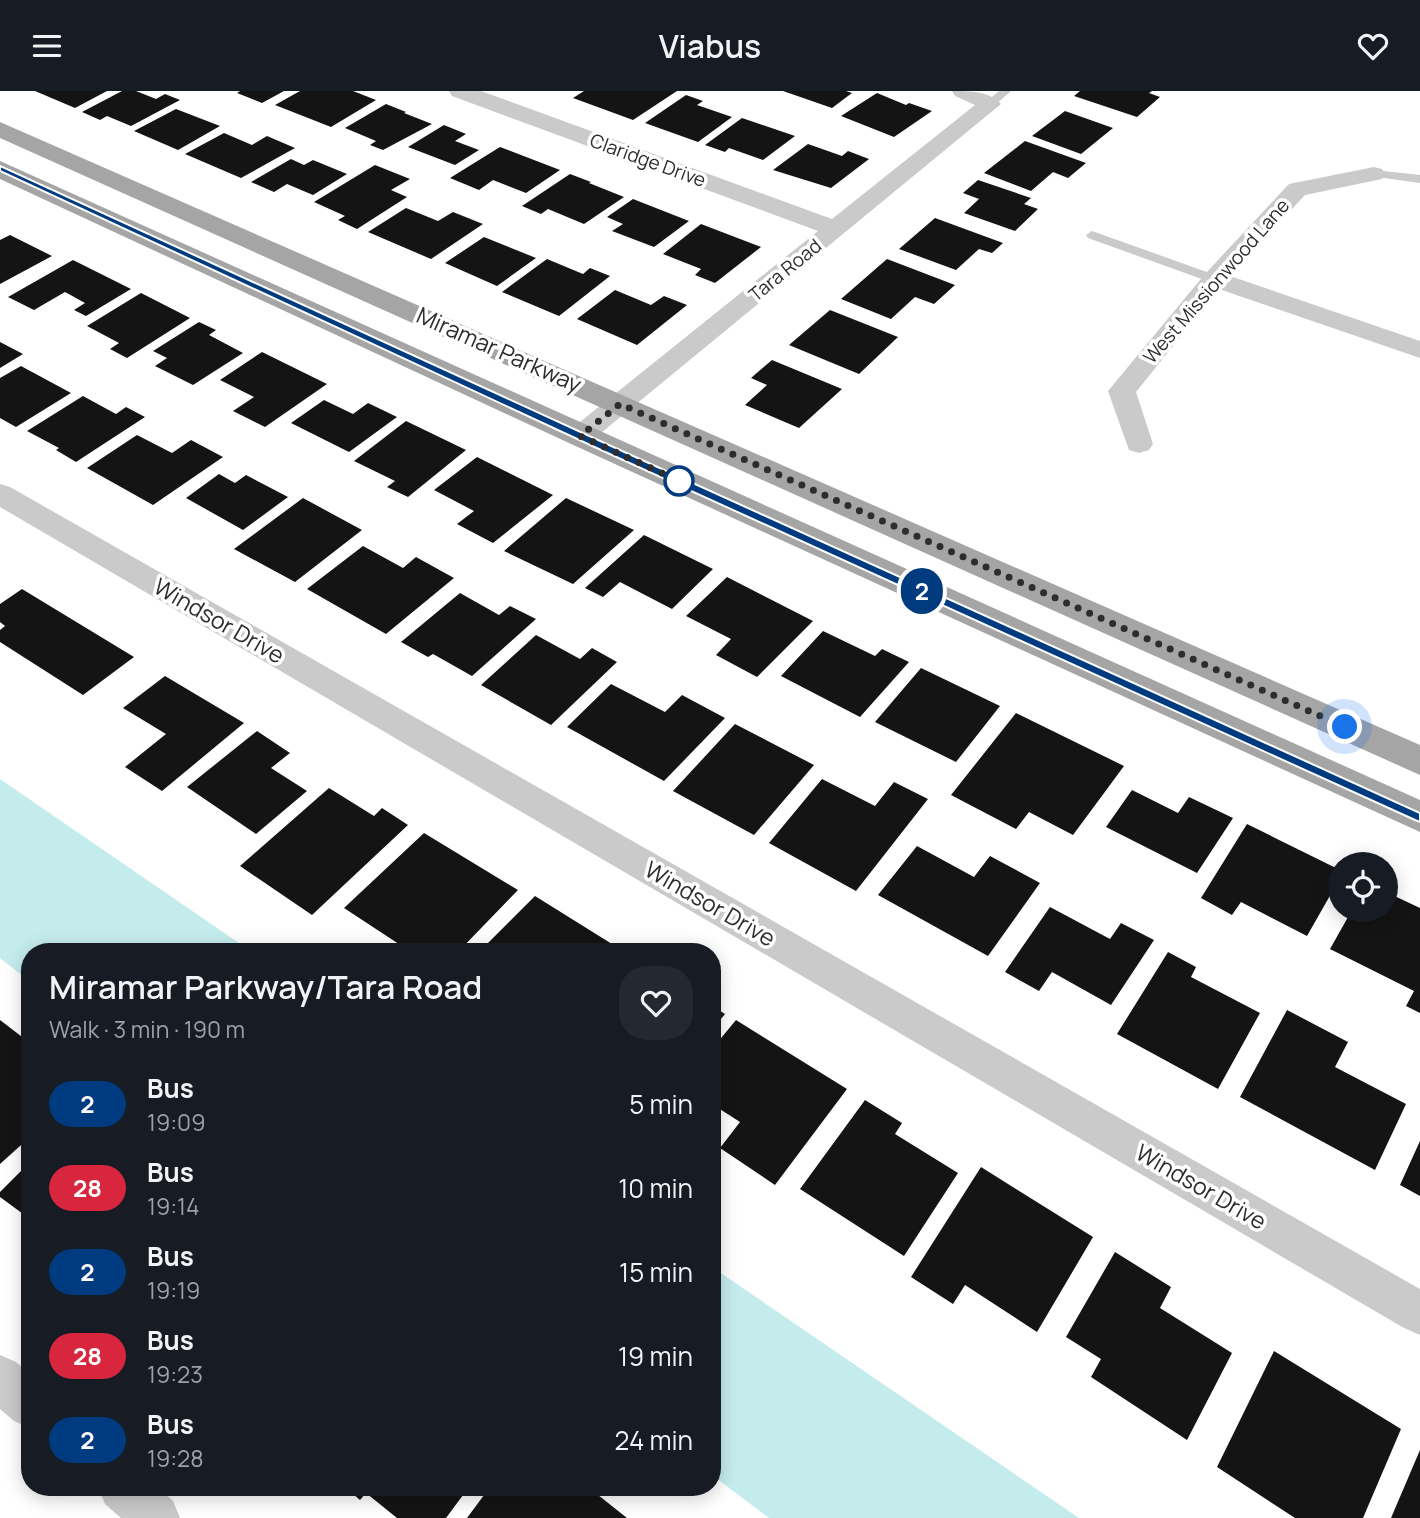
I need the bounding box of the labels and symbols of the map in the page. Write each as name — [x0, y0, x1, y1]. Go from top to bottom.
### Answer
street label: Claridge Drive — [586, 127, 710, 193]
street label: West Missionwood Lane — [1137, 193, 1295, 369]
street label: Tara Road — [743, 233, 827, 307]
street label: Miramar Parkway — [412, 298, 587, 400]
unlabelled marker — [664, 466, 694, 496]
line badge: 2 — [899, 568, 945, 614]
street label: Windsor Drive — [148, 570, 291, 670]
your location — [1327, 709, 1362, 744]
street label: Windsor Drive — [639, 853, 782, 953]
street label: Windsor Drive — [1130, 1136, 1273, 1236]

